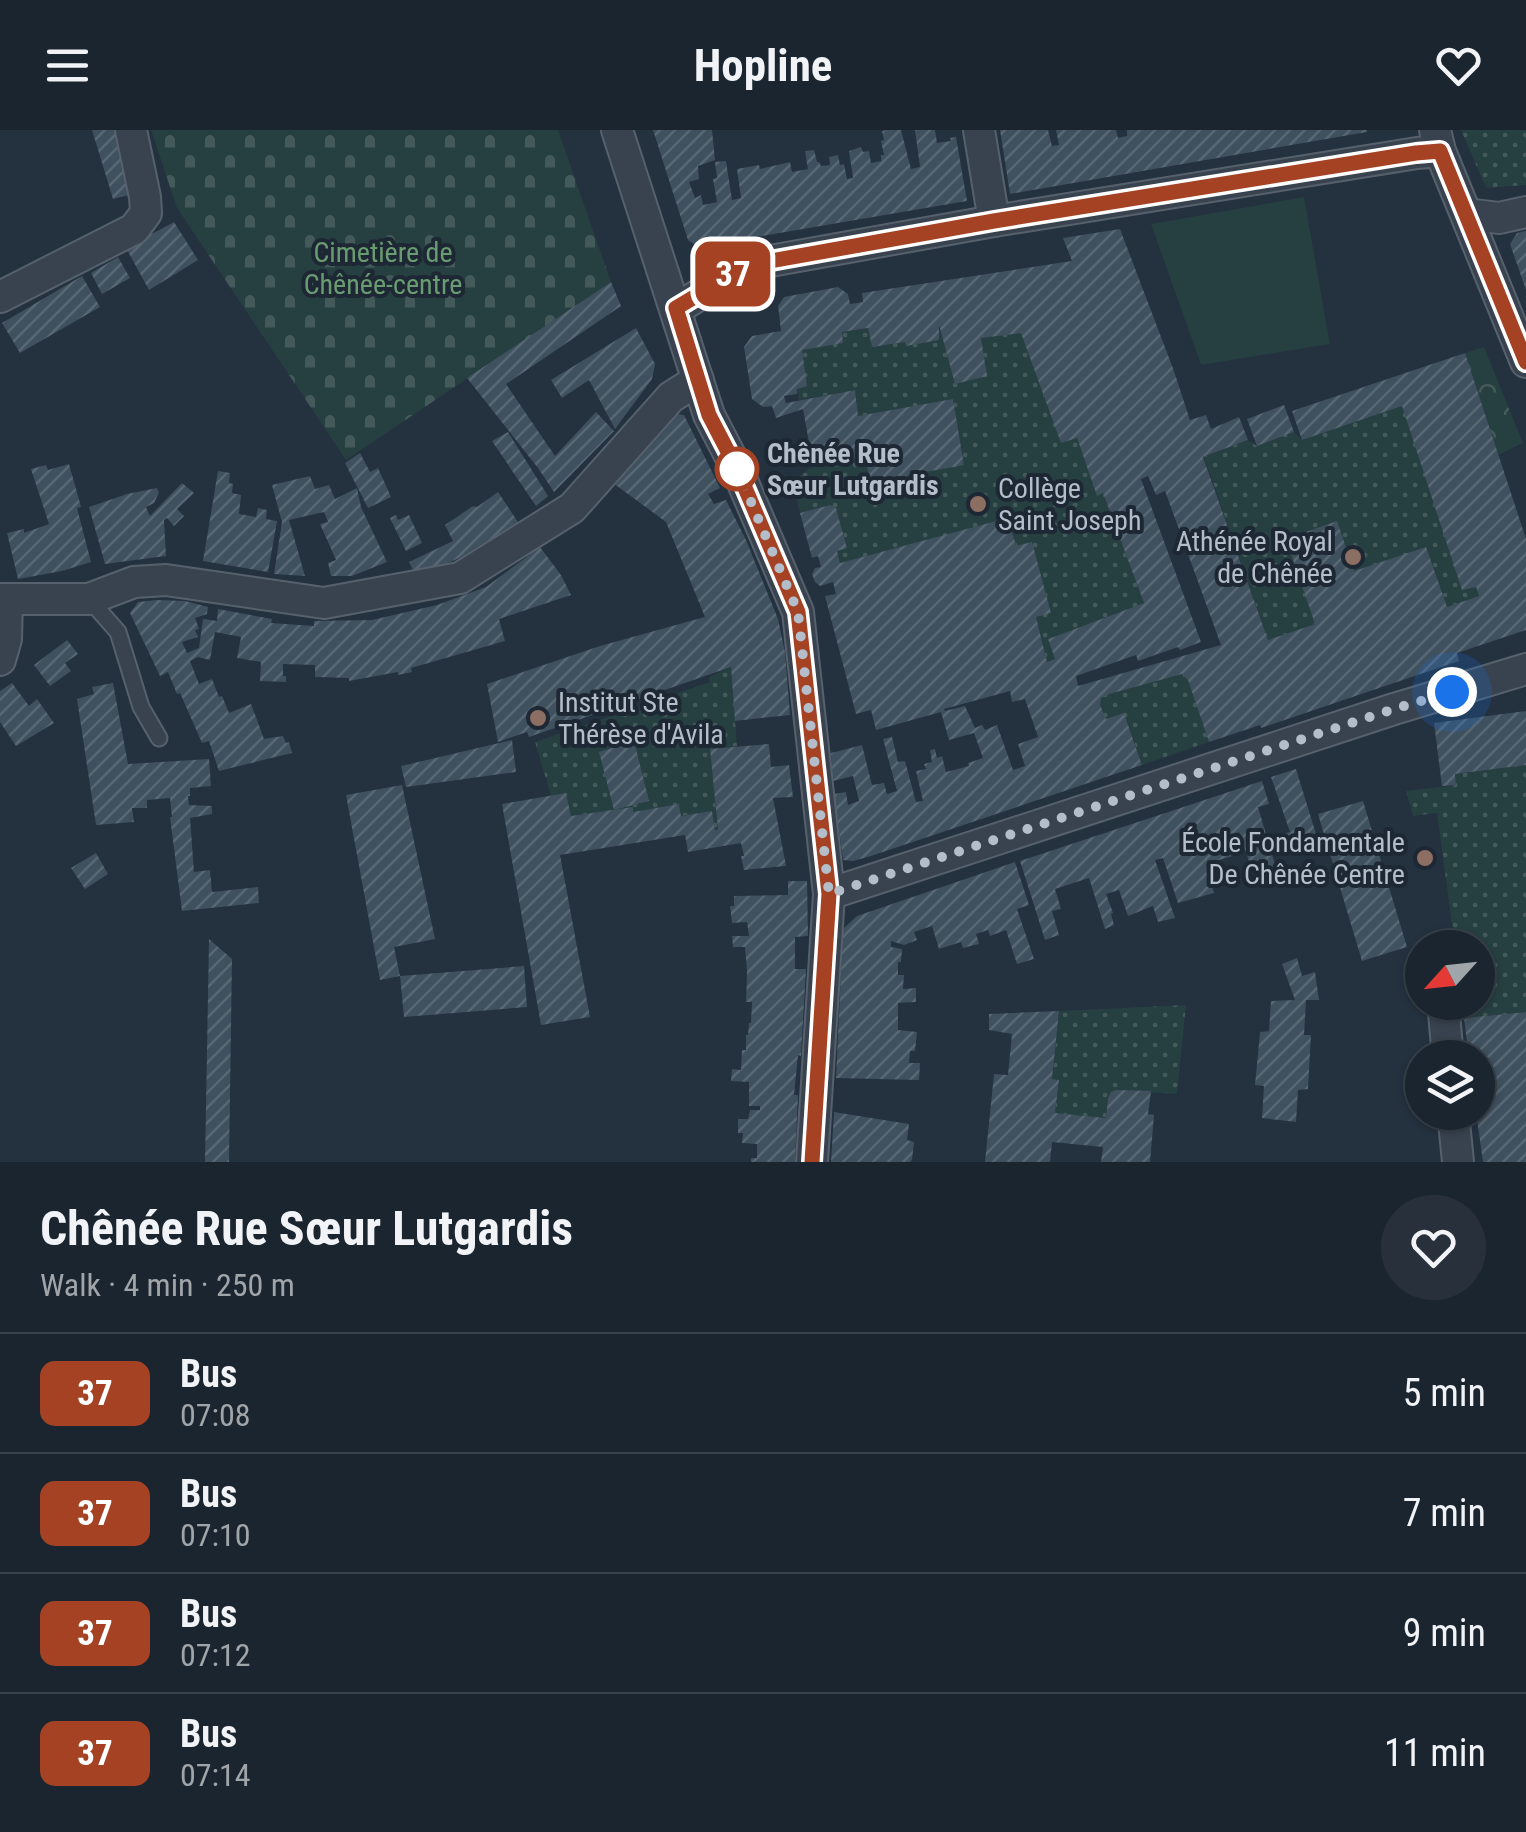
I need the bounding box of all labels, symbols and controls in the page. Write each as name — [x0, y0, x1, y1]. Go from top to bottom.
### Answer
icon: menu — [40, 38, 95, 93]
icon: heart — [1431, 38, 1486, 93]
text: Hopline — [694, 39, 832, 92]
park label: Cimetière de Chênée-centre — [304, 236, 462, 301]
line badge: 37 — [688, 242, 778, 306]
text: 37 — [715, 254, 751, 295]
place label: Chênée Rue Sœur Lutgardis — [767, 437, 939, 502]
marker: Chênée Rue Sœur Lutgardis — [716, 448, 758, 490]
place label: Collège Saint Joseph — [998, 472, 1141, 537]
marker: Collège Saint Joseph — [967, 493, 989, 515]
place label: Athénée Royal de Chênée — [1176, 525, 1333, 590]
marker: Athénée Royal de Chênée — [1342, 546, 1364, 568]
your location — [1427, 667, 1477, 717]
place label: Institut Ste Thérèse d'Avila — [558, 686, 724, 751]
marker: Institut Ste Thérèse d'Avila — [527, 707, 549, 729]
place label: École Fondamentale De Chênée Centre — [1181, 826, 1405, 891]
marker: École Fondamentale De Chênée Centre — [1414, 847, 1436, 869]
north arrow — [1405, 930, 1495, 1020]
map controls — [1405, 930, 1495, 1130]
button: layers — [1405, 1040, 1495, 1130]
button: heart — [1381, 1195, 1486, 1300]
text: Chênée Rue Sœur Lutgardis — [40, 1200, 573, 1257]
text: Walk · 4 min · 250 m — [40, 1266, 295, 1304]
text: Bus — [180, 1352, 237, 1396]
text: 5 min — [1403, 1371, 1486, 1415]
text: 37 — [77, 1373, 113, 1414]
text: 07:08 — [180, 1396, 251, 1434]
text: Bus — [180, 1472, 237, 1516]
text: 7 min — [1403, 1491, 1486, 1535]
text: 37 — [77, 1493, 113, 1534]
text: 07:10 — [180, 1516, 251, 1554]
text: Bus — [180, 1592, 237, 1636]
text: 9 min — [1403, 1611, 1486, 1655]
text: 37 — [77, 1613, 113, 1654]
text: 07:12 — [180, 1636, 251, 1674]
text: Bus — [180, 1712, 237, 1756]
text: 11 min — [1384, 1731, 1486, 1775]
text: 37 — [77, 1733, 113, 1774]
text: 07:14 — [180, 1756, 251, 1794]

